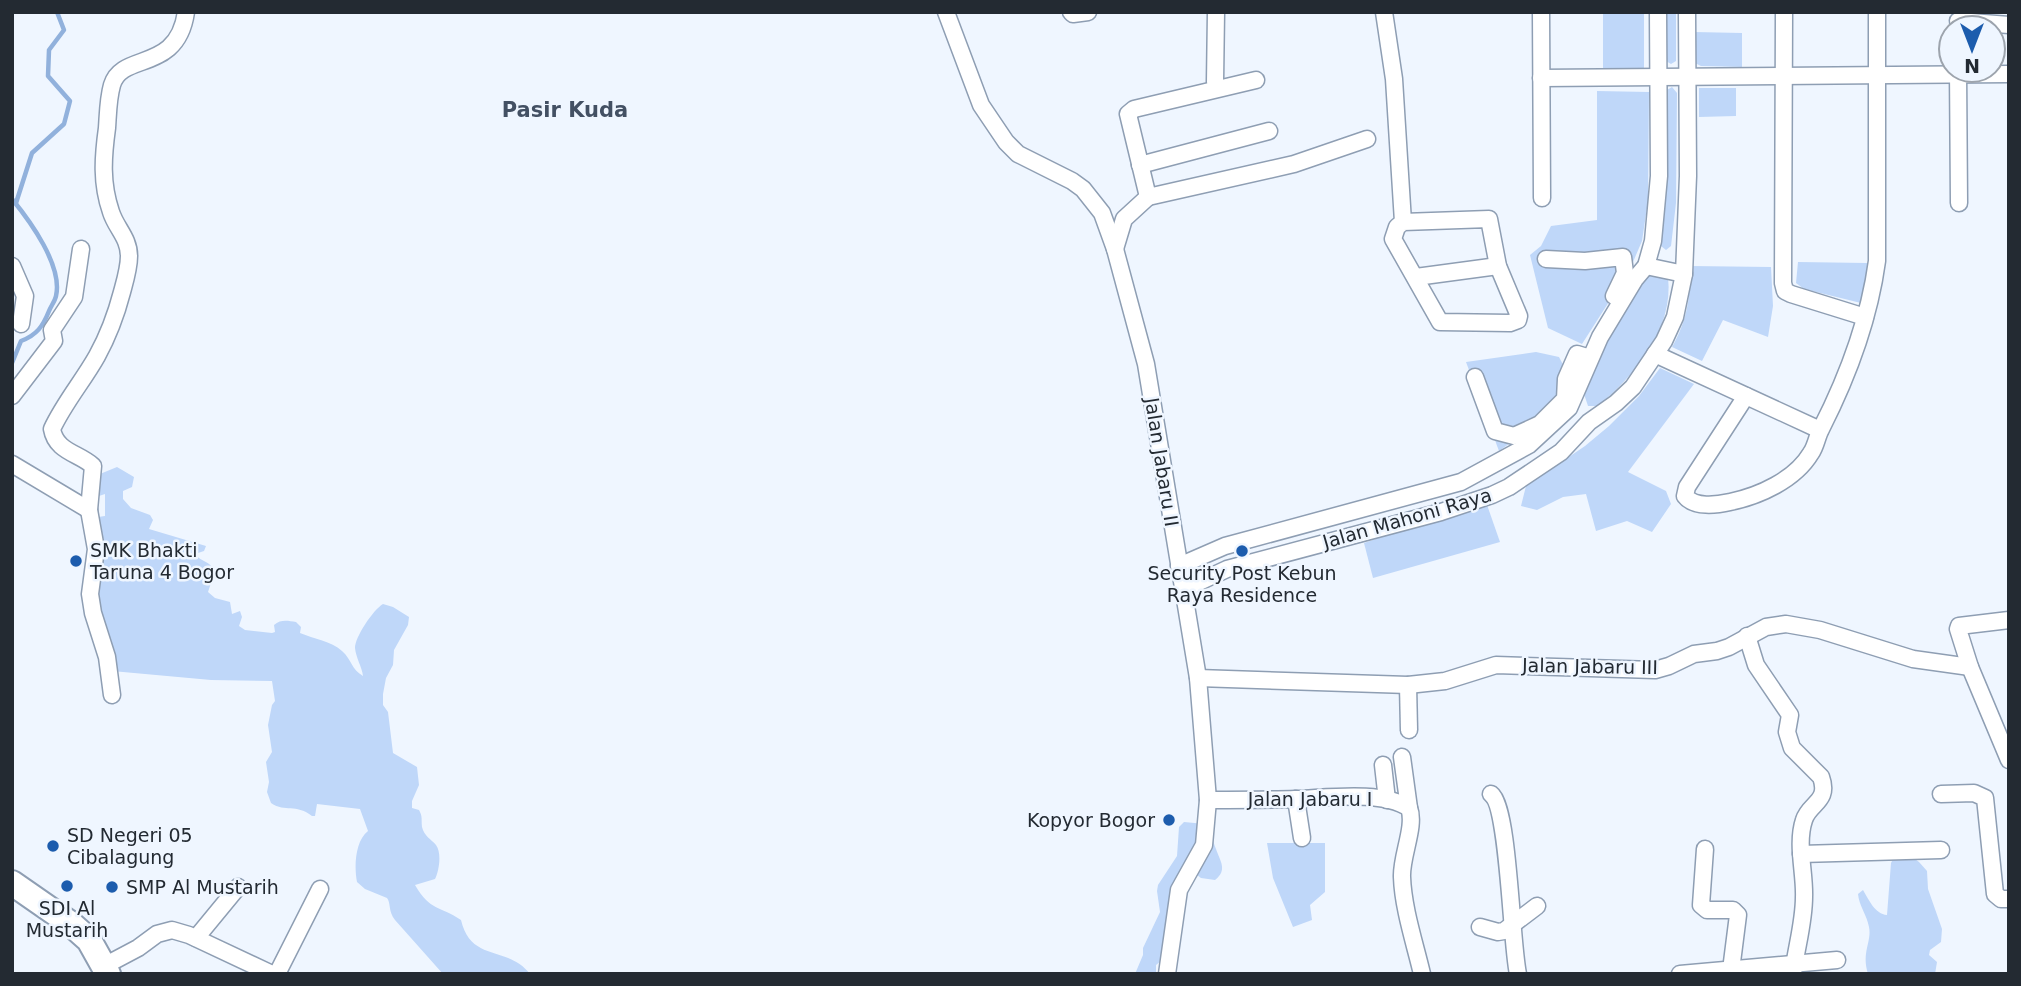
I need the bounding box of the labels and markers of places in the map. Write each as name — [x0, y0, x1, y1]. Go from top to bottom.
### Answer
place label: SMK Bhakti Taruna 4 Bogor — [89, 539, 234, 583]
marker: Security Post Kebun Raya Residence — [1234, 543, 1250, 559]
marker: SMK Bhakti Taruna 4 Bogor — [68, 553, 84, 569]
place label: Security Post Kebun Raya Residence — [1147, 562, 1337, 606]
place label: Kopyor Bogor — [1027, 809, 1155, 831]
marker: Kopyor Bogor — [1161, 812, 1177, 828]
place label: SD Negeri 05 Cibalagung — [67, 824, 193, 868]
marker: SD Negeri 05 Cibalagung — [45, 838, 61, 854]
place label: SMP Al Mustarih — [126, 876, 279, 898]
marker: SDI Al Mustarih — [59, 878, 75, 894]
marker: SMP Al Mustarih — [104, 879, 120, 895]
place label: SDI Al Mustarih — [26, 897, 108, 941]

